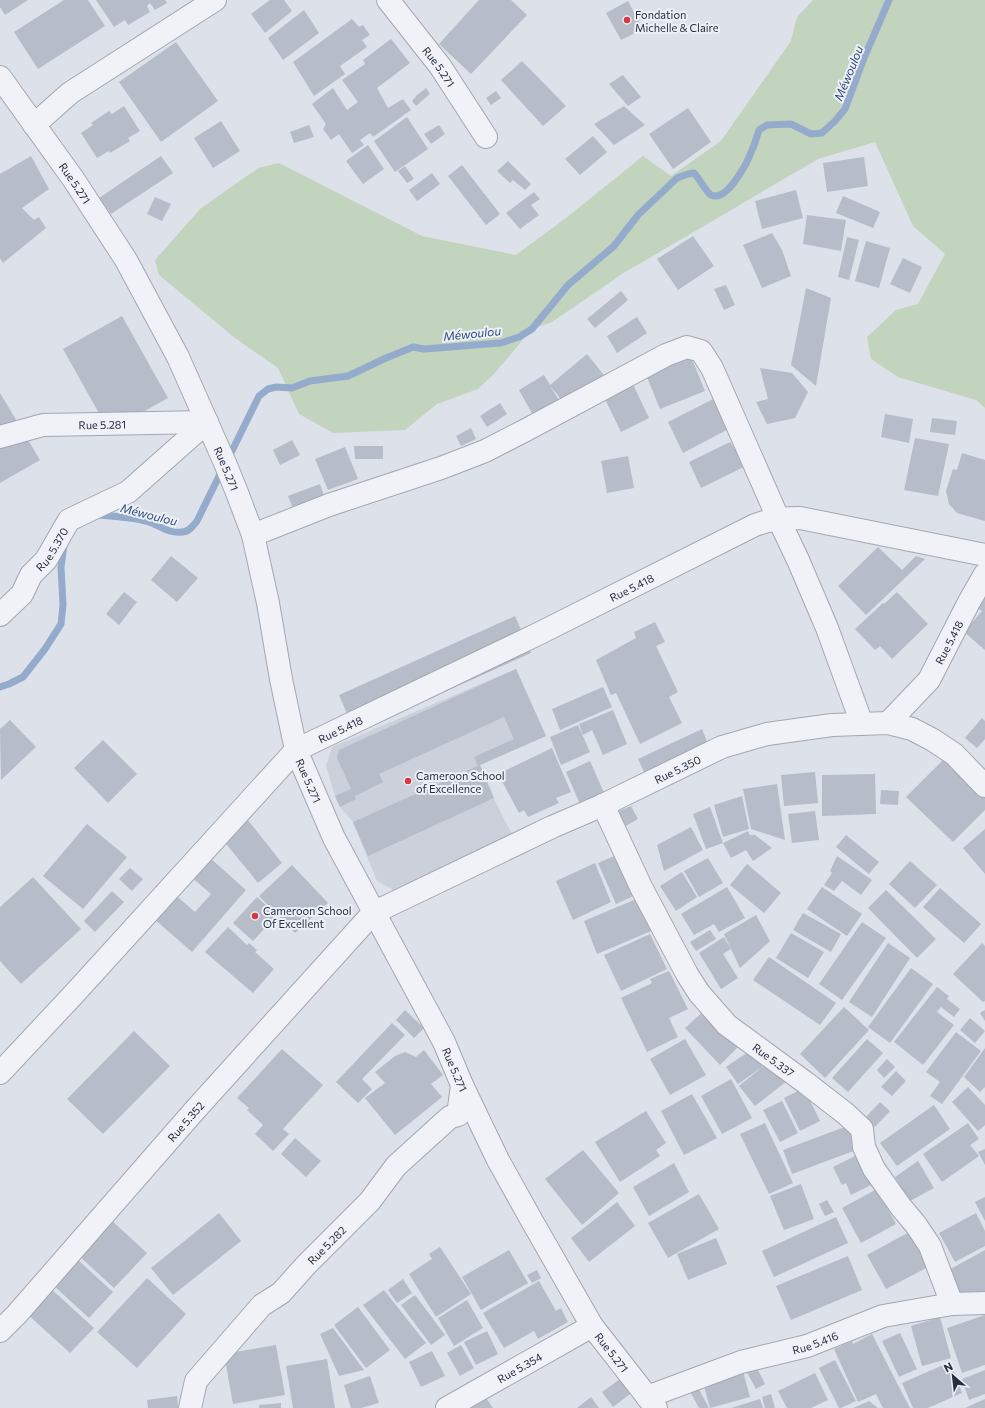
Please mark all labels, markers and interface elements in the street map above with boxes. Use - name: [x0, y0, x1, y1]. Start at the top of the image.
- place label: Fondation Michelle & Claire: [635, 8, 719, 34]
- marker: Fondation Michelle & Claire: [622, 15, 632, 25]
- water label: Méwoulou: [831, 43, 865, 102]
- street label: Rue 5.271: [420, 44, 458, 89]
- street label: Rue 5.271: [57, 160, 94, 206]
- water label: Méwoulou: [442, 323, 502, 343]
- street label: Rue 5.281: [78, 417, 126, 431]
- street label: Rue 5.271: [212, 444, 242, 492]
- water label: Méwoulou: [119, 500, 179, 528]
- street label: Rue 5.370: [33, 525, 70, 573]
- street label: Rue 5.418: [607, 570, 656, 604]
- street label: Rue 5.418: [932, 618, 965, 666]
- street label: Rue 5.418: [316, 713, 365, 745]
- street label: Rue 5.350: [652, 752, 703, 786]
- street label: Rue 5.271: [294, 756, 324, 804]
- place label: Cameroon School of Excellence: [416, 769, 505, 795]
- marker: Cameroon School of Excellence: [403, 776, 413, 786]
- place label: Cameroon School Of Excellent: [263, 904, 352, 930]
- marker: Cameroon School Of Excellent: [250, 911, 260, 921]
- street label: Rue 5.337: [751, 1040, 797, 1079]
- street label: Rue 5.271: [440, 1045, 471, 1094]
- street label: Rue 5.352: [164, 1098, 206, 1144]
- street label: Rue 5.282: [304, 1223, 348, 1267]
- street label: Rue 5.416: [791, 1328, 840, 1356]
- street label: Rue 5.271: [593, 1330, 632, 1374]
- street label: Rue 5.354: [495, 1349, 544, 1385]
- north arrow: [933, 1356, 973, 1396]
- text: N: [941, 1359, 955, 1374]

